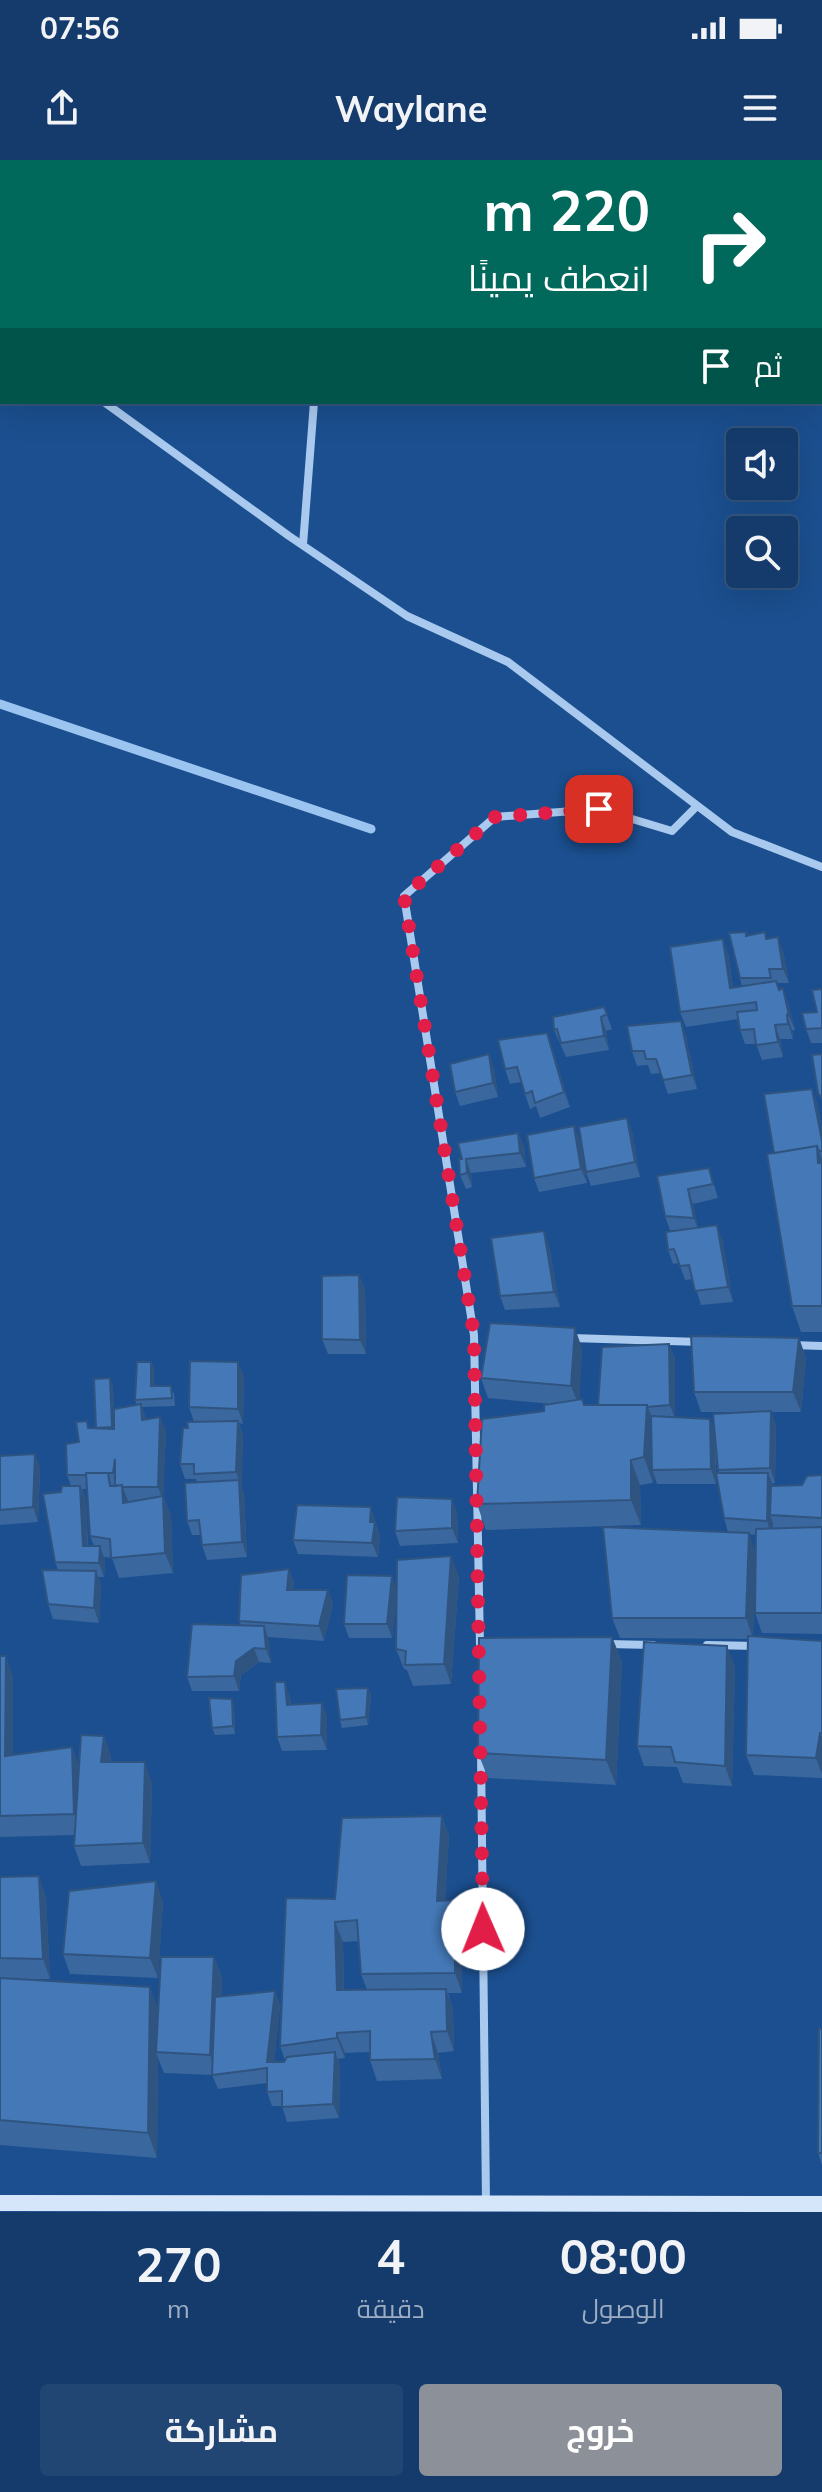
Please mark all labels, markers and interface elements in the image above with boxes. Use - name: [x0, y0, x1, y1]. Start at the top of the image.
- text: 07:56: [40, 9, 119, 47]
- icon: share: [40, 86, 84, 130]
- text: Waylane: [334, 86, 488, 131]
- icon: menu: [738, 86, 782, 130]
- text: 220 m: [483, 175, 650, 245]
- icon: right: [678, 192, 782, 296]
- text: انعطف يمينًا: [468, 255, 650, 300]
- icon: arrive: [694, 344, 738, 388]
- text: ثم: [754, 347, 782, 385]
- map controls: [726, 428, 798, 588]
- button: sound: [726, 428, 798, 500]
- button: search: [726, 516, 798, 588]
- pin: [565, 775, 633, 843]
- icon: arrive: [577, 787, 621, 831]
- position arrow: [441, 1887, 525, 1971]
- text: 4: [376, 2226, 405, 2286]
- text: 08:00: [560, 2226, 687, 2286]
- text: 270: [135, 2234, 222, 2294]
- text: m: [167, 2292, 190, 2325]
- text: دقيقة: [357, 2292, 424, 2325]
- text: الوصول: [582, 2292, 665, 2325]
- button: مشاركة: [40, 2384, 403, 2476]
- button: خروج: [419, 2384, 782, 2476]

